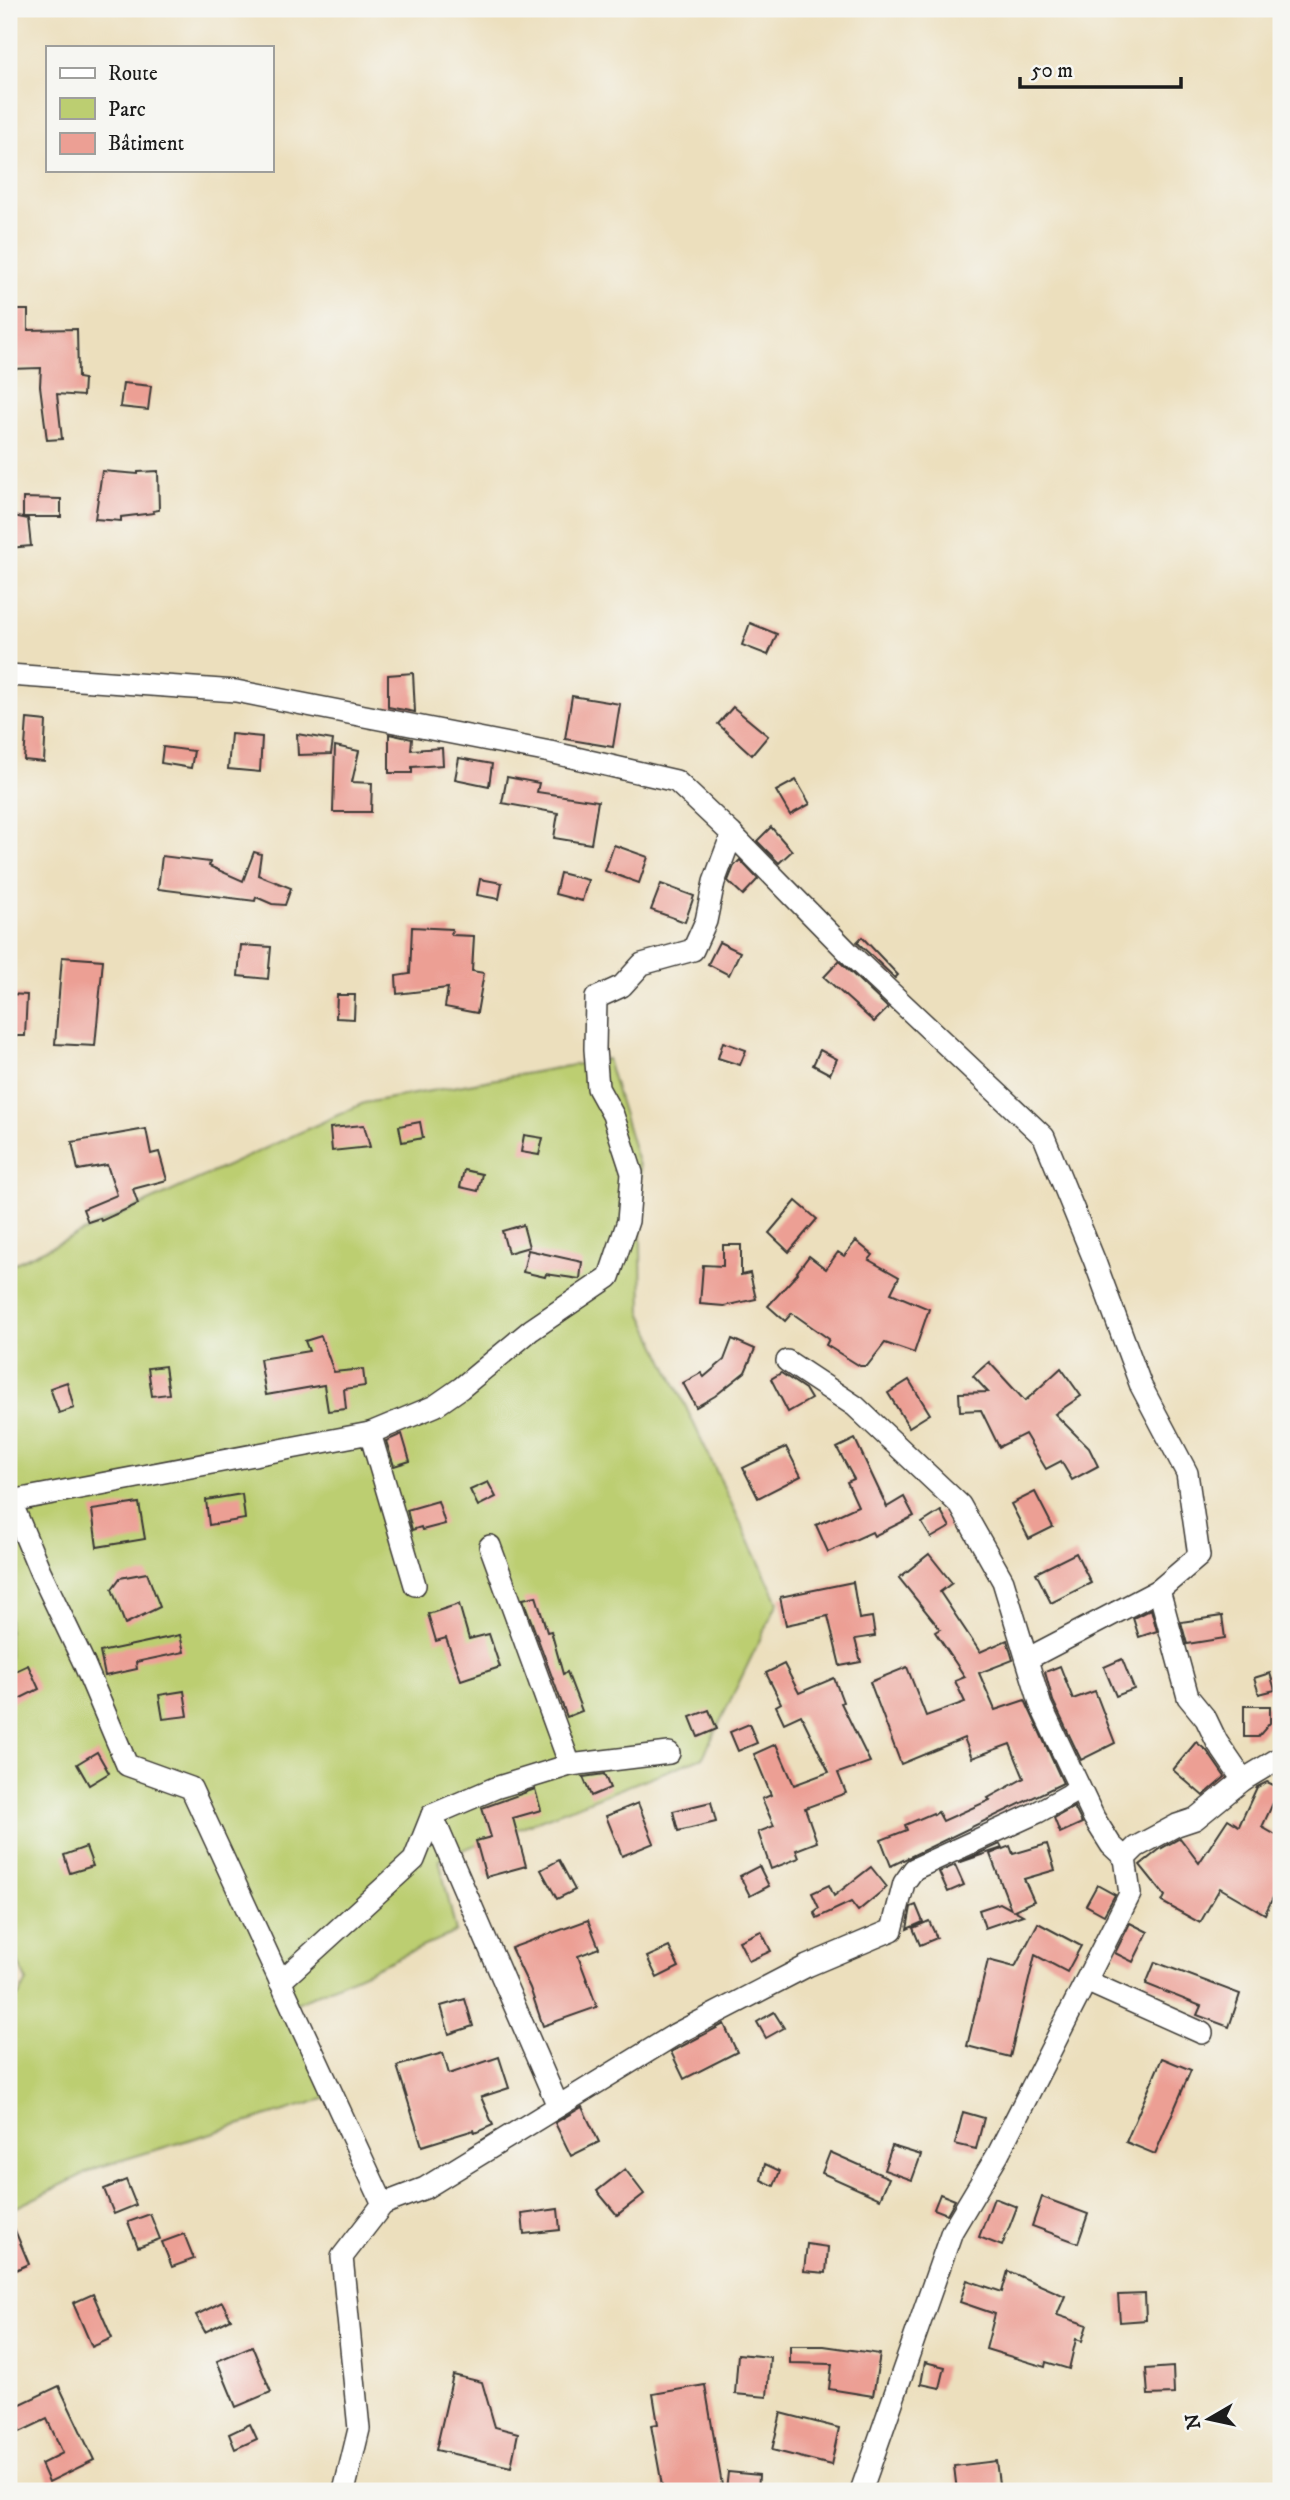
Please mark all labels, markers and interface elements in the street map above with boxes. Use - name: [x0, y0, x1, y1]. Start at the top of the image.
- legend: [46, 46, 273, 172]
- scale bar: [1020, 46, 1182, 90]
- text: 50 m: [1031, 58, 1073, 84]
- text: Route: [108, 61, 158, 87]
- text: Parc: [108, 97, 146, 123]
- text: Bâtiment: [108, 131, 185, 157]
- north arrow: [1174, 2384, 1244, 2454]
- text: N: [1181, 2412, 1206, 2431]

